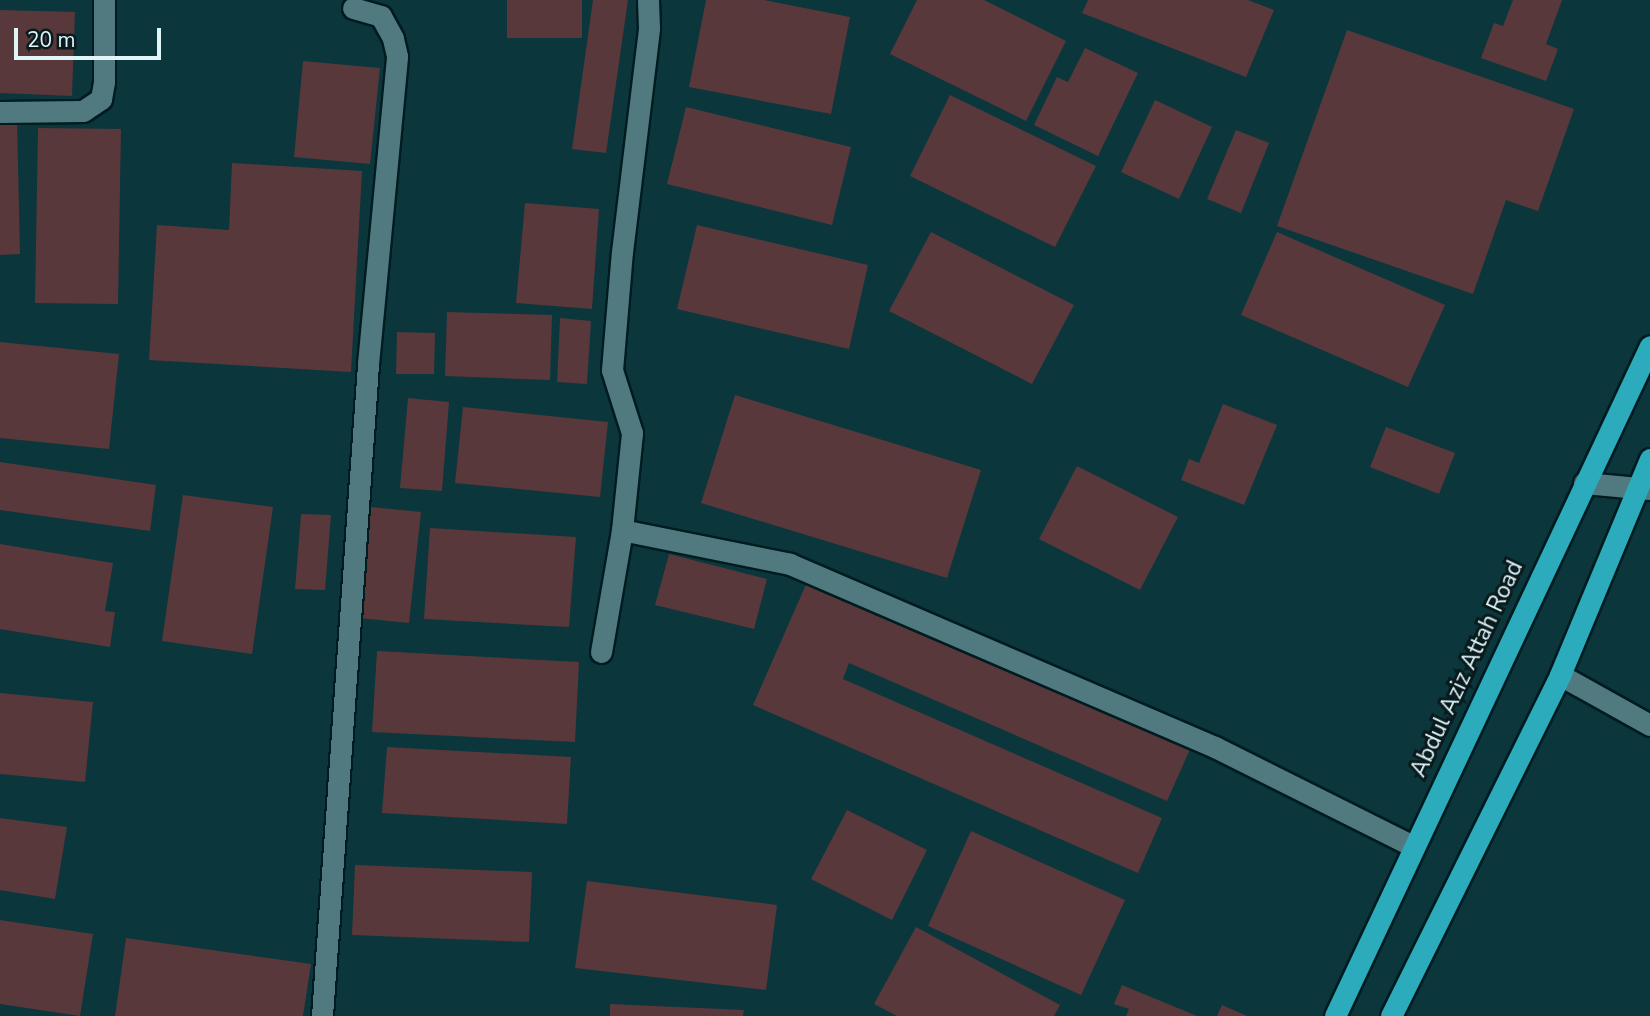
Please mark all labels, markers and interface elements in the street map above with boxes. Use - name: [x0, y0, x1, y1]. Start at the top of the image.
- scale bar: [18, 14, 164, 58]
- text: 20 m: [27, 26, 76, 54]
- street label: Abdul Aziz Attah Road: [1405, 556, 1529, 782]

